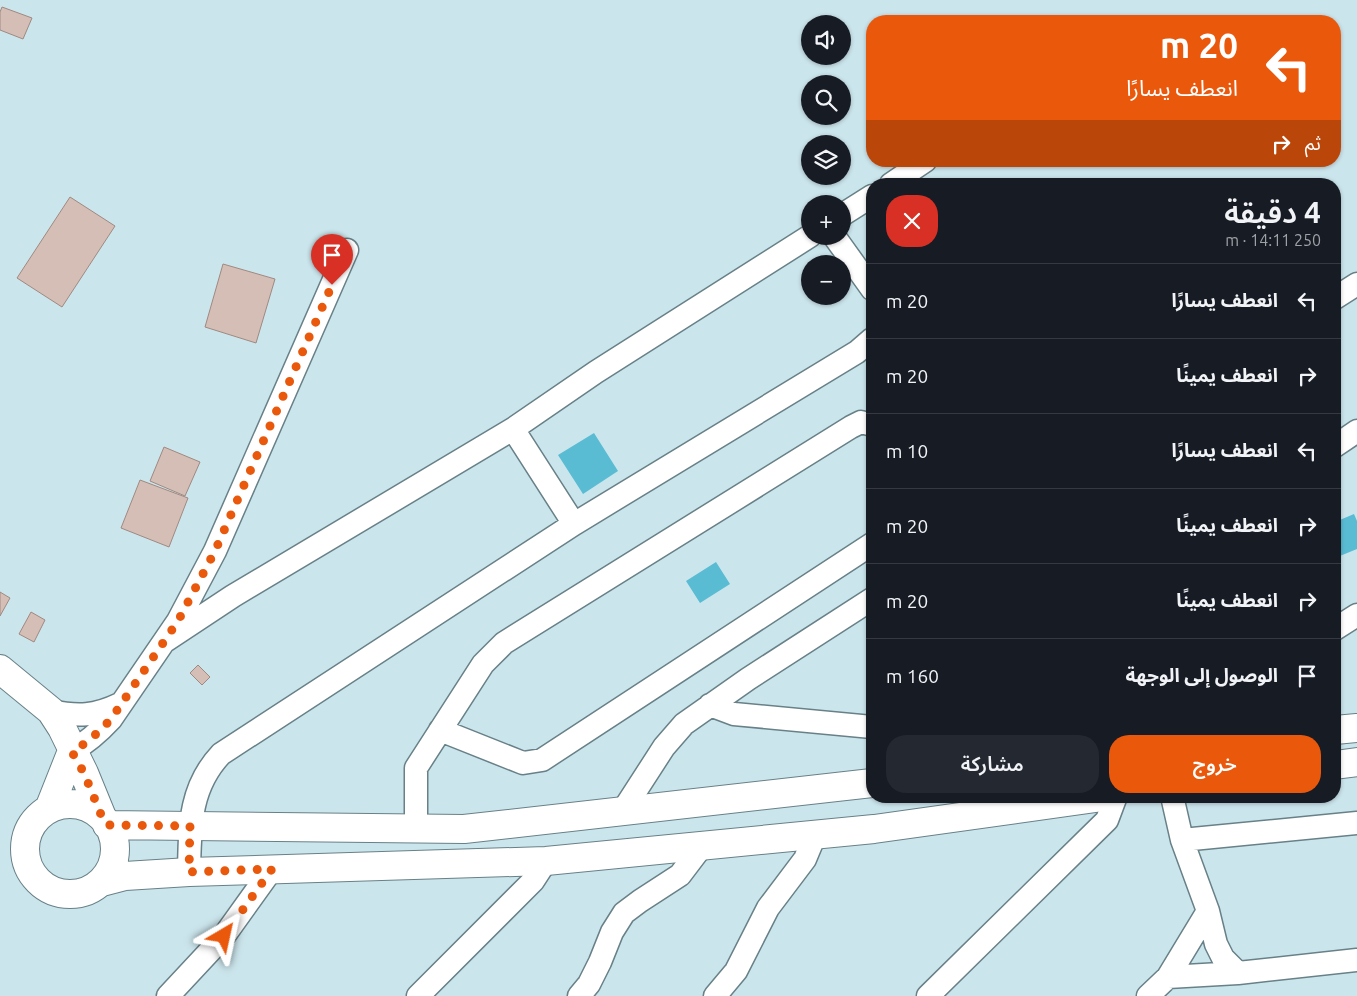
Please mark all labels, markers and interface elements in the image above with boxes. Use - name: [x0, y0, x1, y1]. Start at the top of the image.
- map controls: [801, 15, 851, 305]
- button: sound: [801, 15, 851, 65]
- text: 20 m: [1160, 25, 1238, 65]
- icon: left: [1256, 35, 1321, 100]
- button: search: [801, 75, 851, 125]
- text: انعطف يسارًا: [1126, 75, 1238, 100]
- icon: right: [1267, 130, 1295, 158]
- text: ثم: [1305, 132, 1321, 154]
- button: layers: [801, 135, 851, 185]
- button: +: [801, 195, 851, 245]
- button: close: [886, 195, 938, 247]
- text: 4 دقيقة: [1224, 195, 1321, 229]
- text: 250 m · 14:11: [1225, 231, 1321, 249]
- pin: [311, 234, 353, 285]
- icon: arrive: [318, 241, 346, 269]
- button: −: [801, 255, 851, 305]
- icon: left: [1293, 287, 1321, 315]
- text: انعطف يسارًا: [1171, 289, 1278, 311]
- text: 20 m: [886, 290, 928, 312]
- icon: right: [1293, 362, 1321, 390]
- text: انعطف يمينًا: [1176, 364, 1278, 386]
- text: 20 m: [886, 365, 928, 387]
- icon: left: [1293, 437, 1321, 465]
- text: انعطف يسارًا: [1171, 439, 1278, 461]
- text: 10 m: [886, 440, 928, 462]
- icon: right: [1293, 512, 1321, 540]
- text: انعطف يمينًا: [1176, 514, 1278, 536]
- text: 20 m: [886, 515, 928, 537]
- icon: right: [1293, 587, 1321, 615]
- text: انعطف يمينًا: [1176, 589, 1278, 611]
- text: 20 m: [886, 590, 928, 612]
- icon: arrive: [1293, 662, 1321, 690]
- text: الوصول إلى الوجهة: [1126, 664, 1278, 686]
- text: 160 m: [886, 665, 939, 687]
- button: مشاركة: [886, 735, 1099, 793]
- button: خروج: [1109, 735, 1321, 793]
- position arrow: [197, 909, 249, 961]

